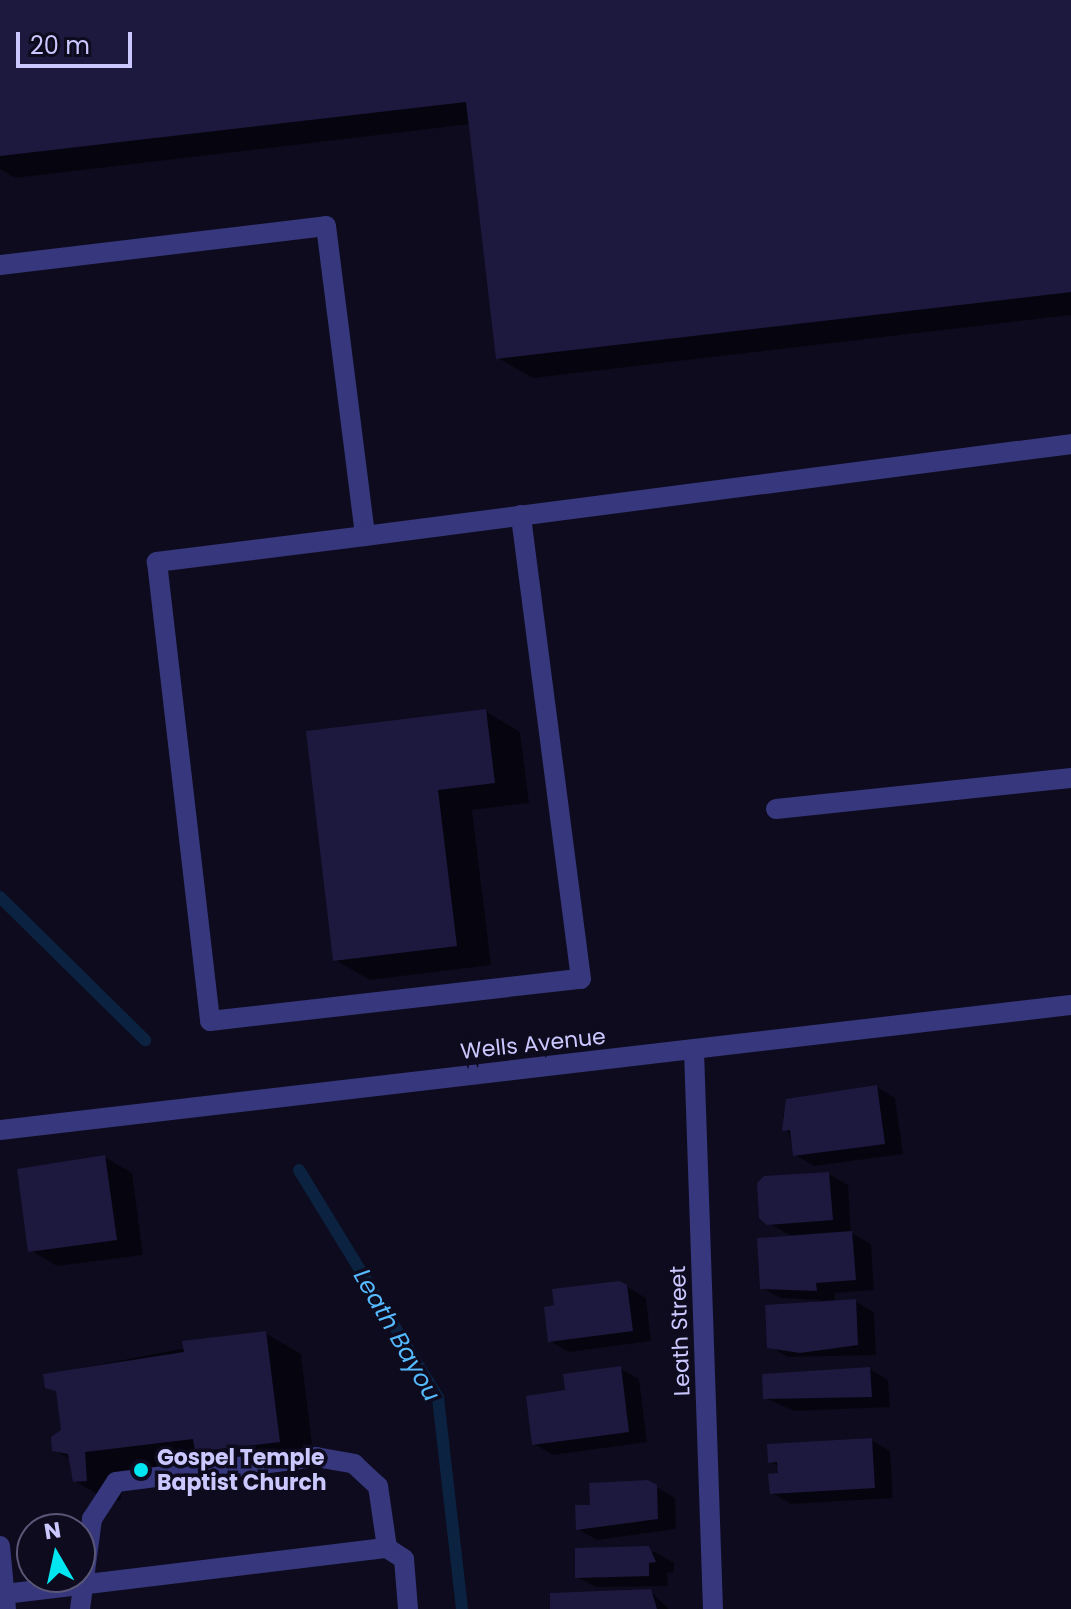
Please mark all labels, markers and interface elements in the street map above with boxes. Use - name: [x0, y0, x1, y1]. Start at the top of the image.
- scale bar: [20, 16, 136, 66]
- text: 20 m: [30, 29, 90, 62]
- street label: Wells Avenue: [459, 1023, 607, 1065]
- water label: Leath Bayou: [348, 1264, 446, 1406]
- street label: Leath Street: [665, 1265, 695, 1397]
- place label: Gospel Temple Baptist Church: [157, 1444, 327, 1496]
- marker: Gospel Temple Baptist Church: [132, 1461, 150, 1479]
- north arrow: [16, 1513, 96, 1593]
- text: N: [42, 1514, 63, 1547]

